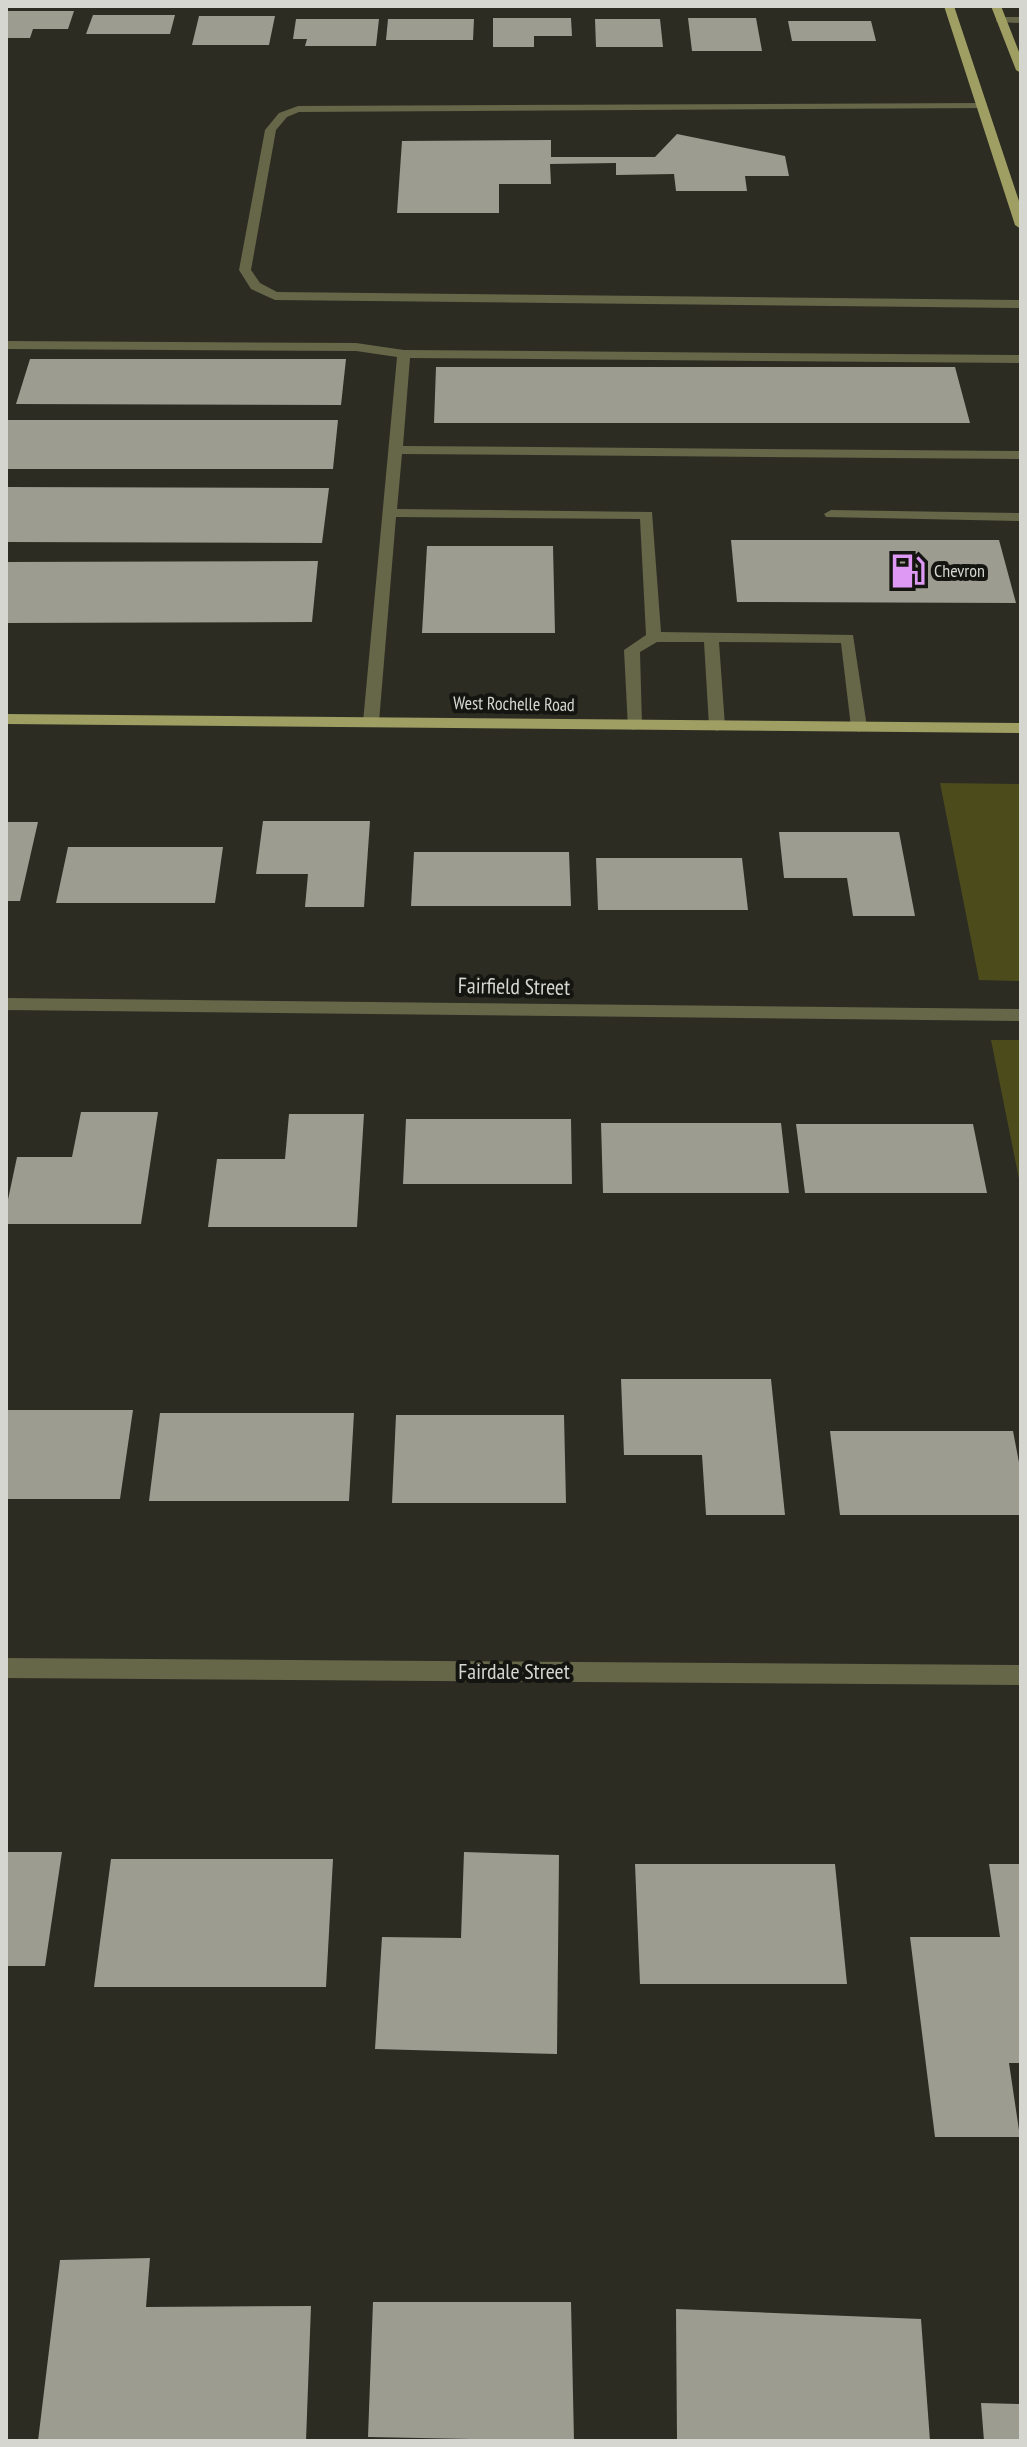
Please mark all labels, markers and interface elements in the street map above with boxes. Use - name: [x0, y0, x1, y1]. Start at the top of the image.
- fuel station icon: Chevron: [889, 552, 927, 590]
- place label: Chevron: [934, 559, 985, 582]
- street label: West Rochelle Road: [453, 691, 575, 716]
- street label: Fairfield Street: [458, 971, 570, 1001]
- street label: Fairdale Street: [458, 1657, 570, 1685]

